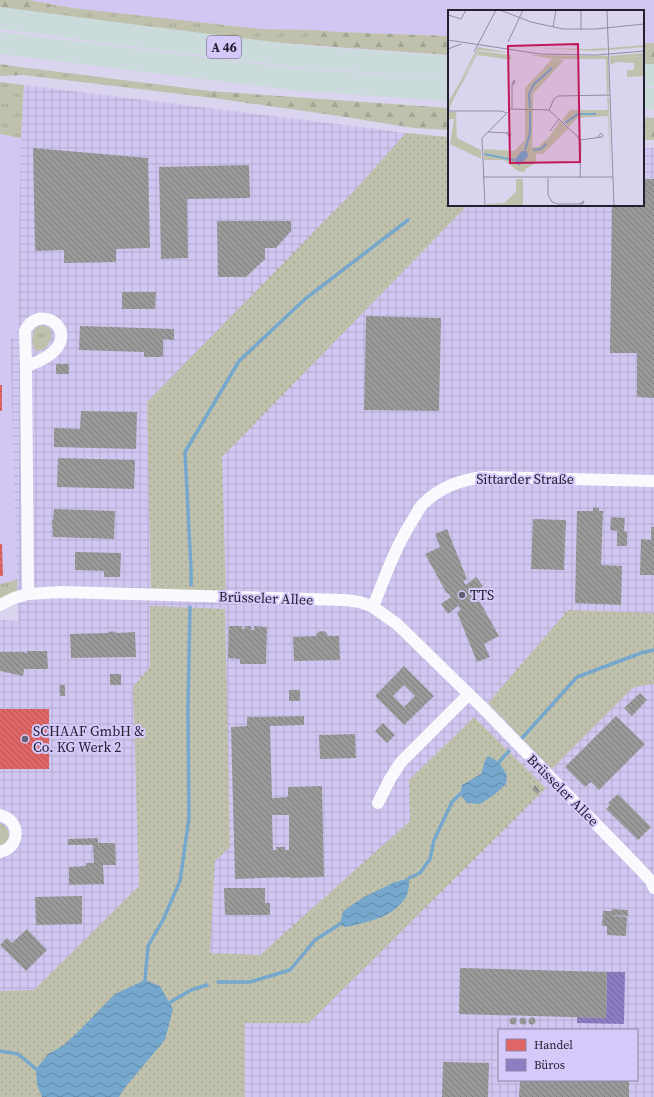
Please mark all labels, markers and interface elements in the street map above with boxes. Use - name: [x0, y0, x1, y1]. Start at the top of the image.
- inset map: [448, 10, 644, 206]
- road number: A 46: [207, 36, 241, 58]
- street label: Sittarder Straße: [476, 469, 574, 489]
- place label: TTS: [470, 585, 494, 605]
- street label: Brüsseler Allee: [218, 586, 314, 610]
- marker: TTS: [457, 590, 467, 600]
- place label: SCHAAF GmbH & Co. KG Werk 2: [33, 721, 144, 757]
- marker: SCHAAF GmbH & Co. KG Werk 2: [20, 734, 30, 744]
- street label: Brüsseler Allee: [523, 750, 603, 830]
- legend: [498, 1029, 638, 1081]
- text: Handel: [534, 1037, 573, 1053]
- text: Büros: [534, 1057, 565, 1073]

